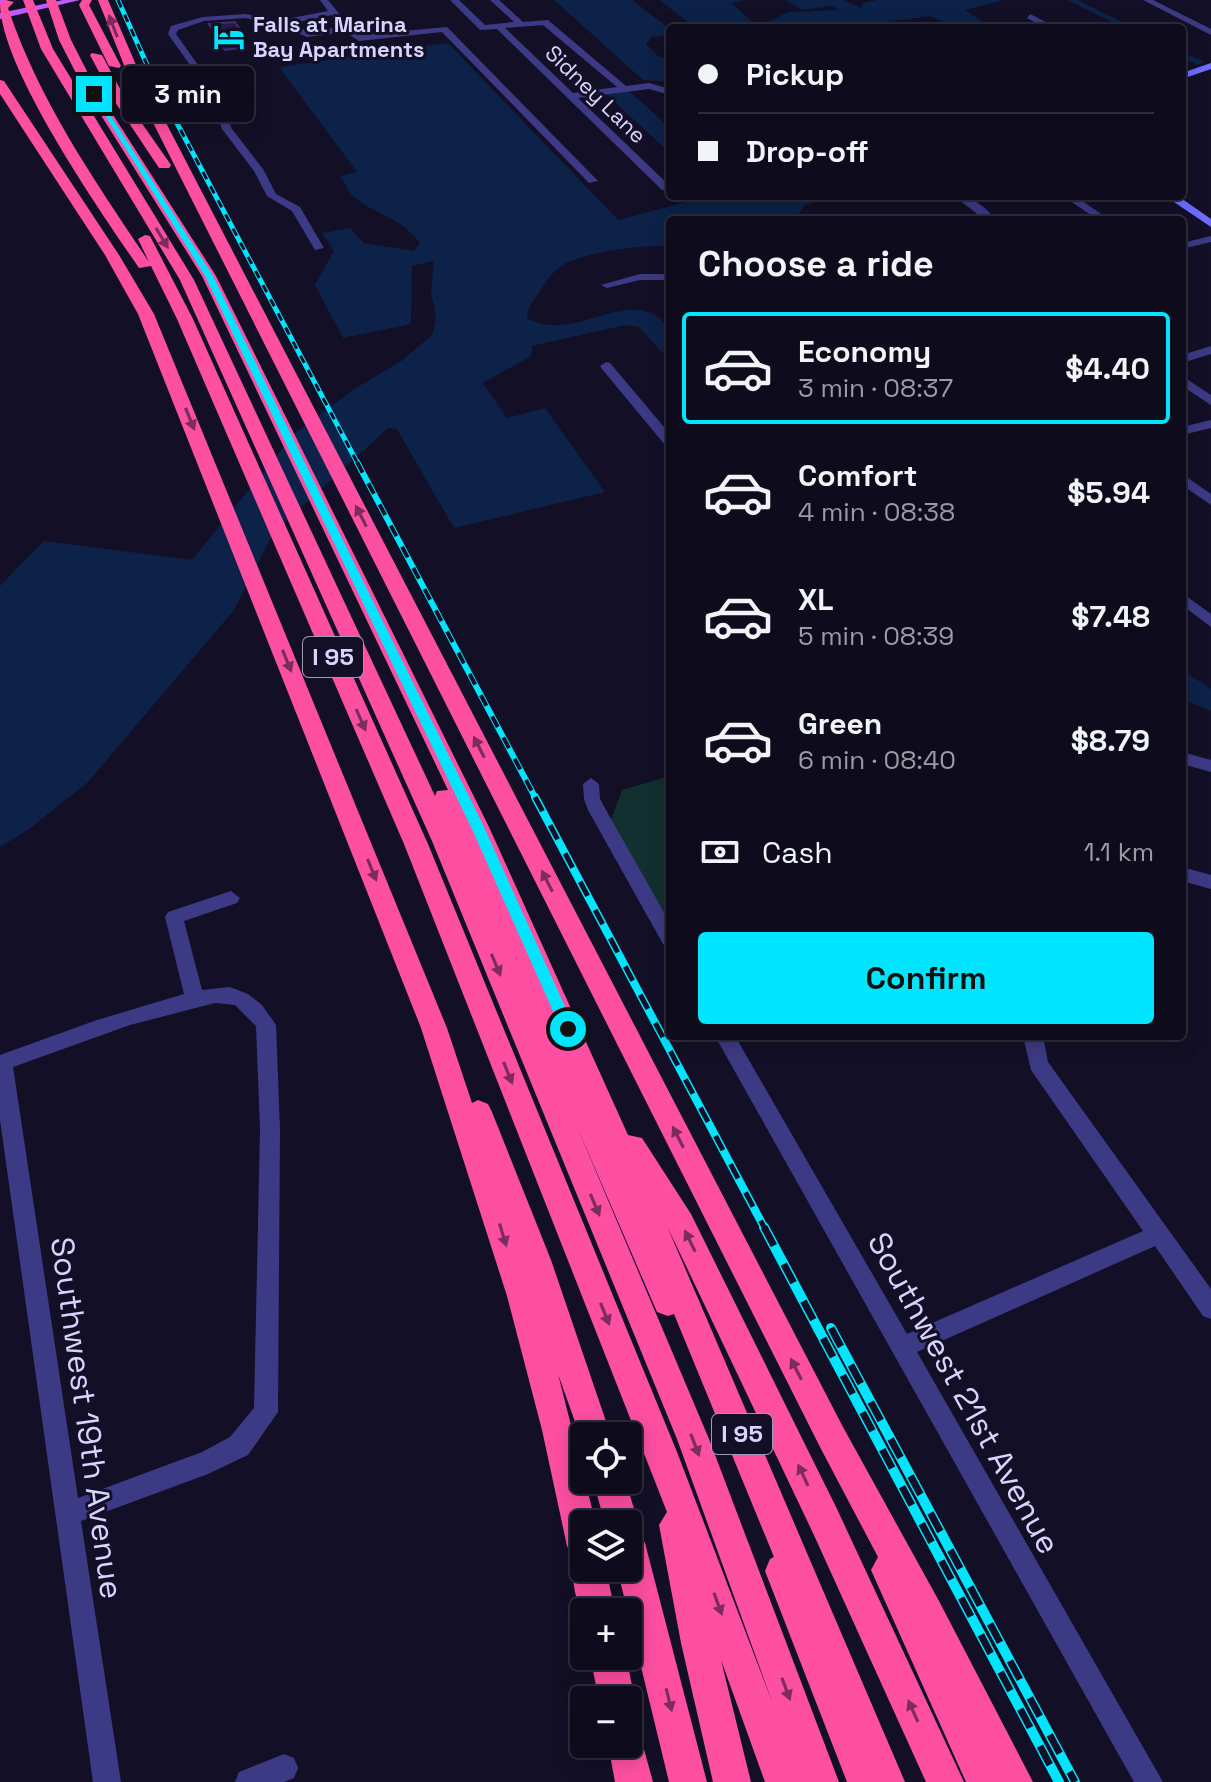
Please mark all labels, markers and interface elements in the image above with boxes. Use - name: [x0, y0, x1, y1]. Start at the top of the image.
- place label: Falls at Marina Bay Apartments: [253, 10, 425, 63]
- one-way arrow: [106, 14, 119, 38]
- hotel icon: Falls at Marina Bay Apartments: [212, 20, 246, 54]
- street label: Sidney Lane: [540, 39, 652, 149]
- text: Pickup: [746, 55, 844, 94]
- callout: 3 min: [122, 66, 254, 122]
- route end: [76, 76, 112, 112]
- text: 3 min: [154, 77, 222, 111]
- text: Drop-off: [746, 132, 869, 171]
- one-way arrow: [155, 227, 169, 249]
- text: Choose a ride: [698, 241, 934, 287]
- icon: car: [702, 332, 774, 404]
- text: Economy: [798, 332, 931, 371]
- text: $4.40: [1065, 349, 1150, 388]
- text: 3 min · 08:37: [798, 371, 953, 405]
- one-way arrow: [184, 407, 197, 431]
- icon: car: [702, 456, 774, 528]
- text: Comfort: [798, 456, 917, 495]
- text: $5.94: [1067, 473, 1150, 512]
- text: 4 min · 08:38: [798, 495, 955, 529]
- one-way arrow: [354, 504, 367, 527]
- icon: car: [702, 580, 774, 652]
- text: XL: [798, 580, 834, 619]
- text: $7.48: [1071, 597, 1150, 636]
- text: 5 min · 08:39: [798, 619, 954, 653]
- road number: I 95: [303, 637, 363, 677]
- one-way arrow: [281, 649, 294, 673]
- icon: car: [702, 704, 774, 776]
- text: Green: [798, 704, 882, 743]
- one-way arrow: [354, 708, 368, 731]
- text: $8.79: [1071, 721, 1150, 760]
- one-way arrow: [472, 736, 485, 759]
- text: 6 min · 08:40: [798, 743, 956, 777]
- icon: cash: [698, 830, 742, 874]
- text: Cash: [762, 833, 833, 872]
- text: 1.1 km: [1084, 835, 1154, 869]
- one-way arrow: [365, 858, 378, 882]
- one-way arrow: [540, 869, 554, 892]
- button: Confirm: [698, 932, 1154, 1024]
- one-way arrow: [489, 953, 502, 977]
- route start: [550, 1011, 586, 1047]
- one-way arrow: [502, 1061, 515, 1085]
- one-way arrow: [671, 1126, 685, 1149]
- one-way arrow: [589, 1193, 602, 1217]
- one-way arrow: [497, 1223, 510, 1247]
- street label: Southwest 21st Avenue: [859, 1225, 1069, 1561]
- one-way arrow: [683, 1229, 697, 1253]
- street label: Southwest 19th Avenue: [42, 1235, 132, 1601]
- one-way arrow: [599, 1302, 612, 1326]
- one-way arrow: [790, 1358, 804, 1380]
- road number: I 95: [712, 1414, 772, 1454]
- map controls: [570, 1422, 642, 1758]
- button: locate: [570, 1422, 642, 1494]
- one-way arrow: [689, 1433, 702, 1457]
- one-way arrow: [796, 1463, 810, 1487]
- button: layers: [570, 1510, 642, 1582]
- one-way arrow: [712, 1592, 725, 1616]
- button: +: [570, 1598, 642, 1670]
- one-way arrow: [780, 1677, 792, 1701]
- button: −: [570, 1686, 642, 1758]
- one-way arrow: [663, 1688, 675, 1713]
- one-way arrow: [906, 1699, 920, 1723]

